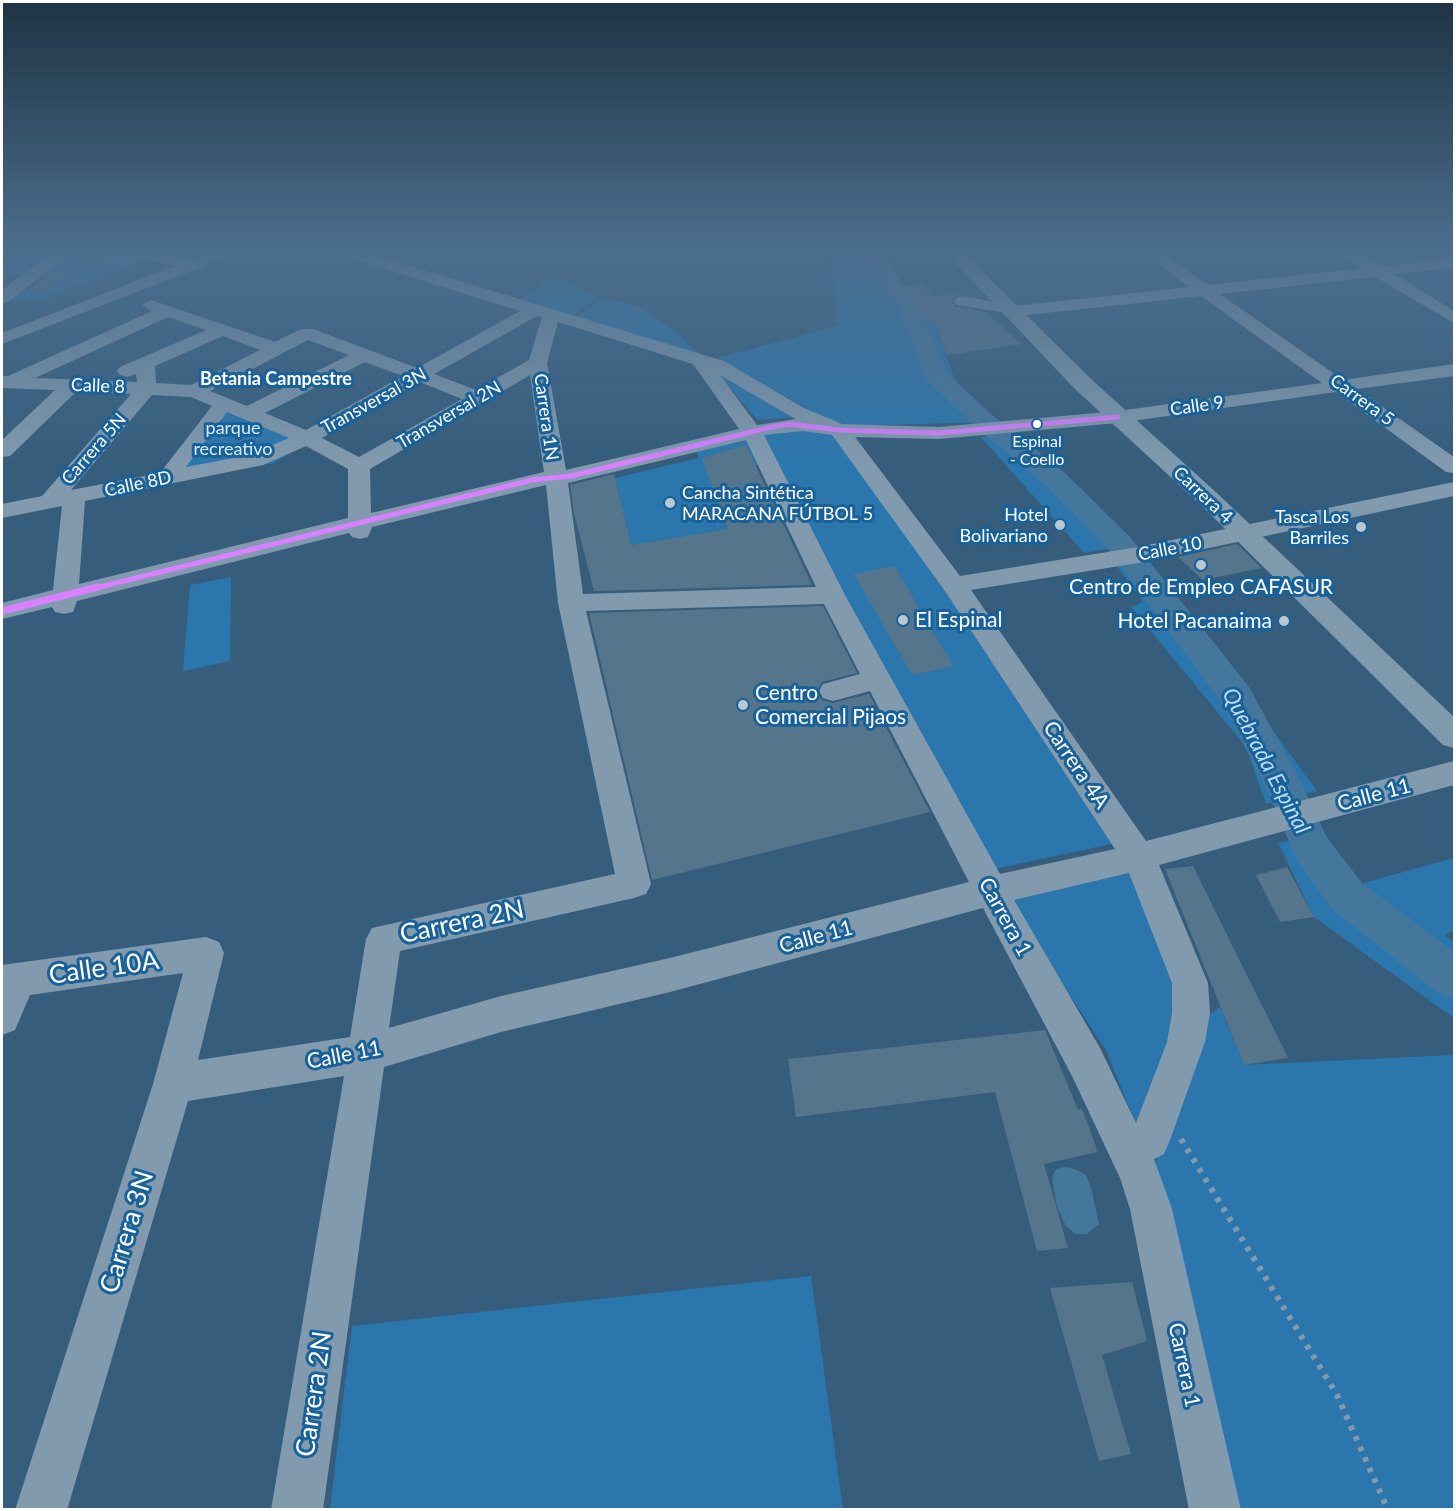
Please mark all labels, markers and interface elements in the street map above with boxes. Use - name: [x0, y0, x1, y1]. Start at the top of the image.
- street label: Transversal 3N: [318, 363, 430, 439]
- district label: Betania Campestre: [200, 368, 352, 390]
- street label: Carrera 5: [1326, 370, 1398, 430]
- street label: Carrera 1N: [529, 372, 563, 462]
- street label: Calle 8: [71, 374, 125, 398]
- street label: Transversal 2N: [393, 377, 505, 453]
- street label: Calle 9: [1169, 392, 1225, 420]
- street label: Carrera 5N: [57, 409, 131, 489]
- park label: parque recreativo: [193, 417, 273, 460]
- marker: Espinal - Coello: [1031, 418, 1043, 430]
- place label: Espinal - Coello: [1010, 432, 1064, 470]
- street label: Carrera 4: [1169, 462, 1237, 528]
- street label: Calle 8D: [103, 466, 173, 502]
- place label: Cancha Sintética MARACANA FÚTBOL 5: [682, 482, 873, 524]
- marker: Cancha Sintética MARACANA FÚTBOL 5: [663, 496, 677, 510]
- place label: Hotel Bolivariano: [960, 504, 1048, 546]
- place label: Tasca Los Barriles: [1275, 506, 1349, 548]
- marker: Hotel Bolivariano: [1053, 518, 1067, 532]
- marker: Tasca Los Barriles: [1354, 520, 1368, 534]
- street label: Calle 10: [1136, 532, 1204, 566]
- marker: Centro de Empleo CAFASUR: [1194, 558, 1208, 572]
- place label: Centro de Empleo CAFASUR: [1069, 574, 1333, 600]
- place label: El Espinal: [915, 607, 1002, 633]
- place label: Hotel Pacanaima: [1118, 608, 1272, 634]
- marker: El Espinal: [896, 613, 910, 627]
- marker: Hotel Pacanaima: [1277, 614, 1291, 628]
- place label: Centro Comercial Pijaos: [755, 680, 906, 730]
- water label: Quebrada Espinal: [1216, 684, 1316, 838]
- marker: Centro Comercial Pijaos: [736, 698, 750, 712]
- street label: Carrera 4A: [1038, 716, 1114, 814]
- street label: Calle 11: [1334, 773, 1414, 817]
- street label: Carrera 1: [973, 873, 1037, 961]
- street label: Carrera 2N: [397, 894, 527, 950]
- street label: Calle 11: [776, 915, 856, 959]
- street label: Calle 10A: [47, 945, 161, 991]
- street label: Calle 11: [305, 1035, 383, 1075]
- street label: Carrera 3N: [94, 1167, 160, 1297]
- street label: Carrera 1: [1163, 1320, 1205, 1410]
- street label: Carrera 2N: [290, 1329, 338, 1459]

